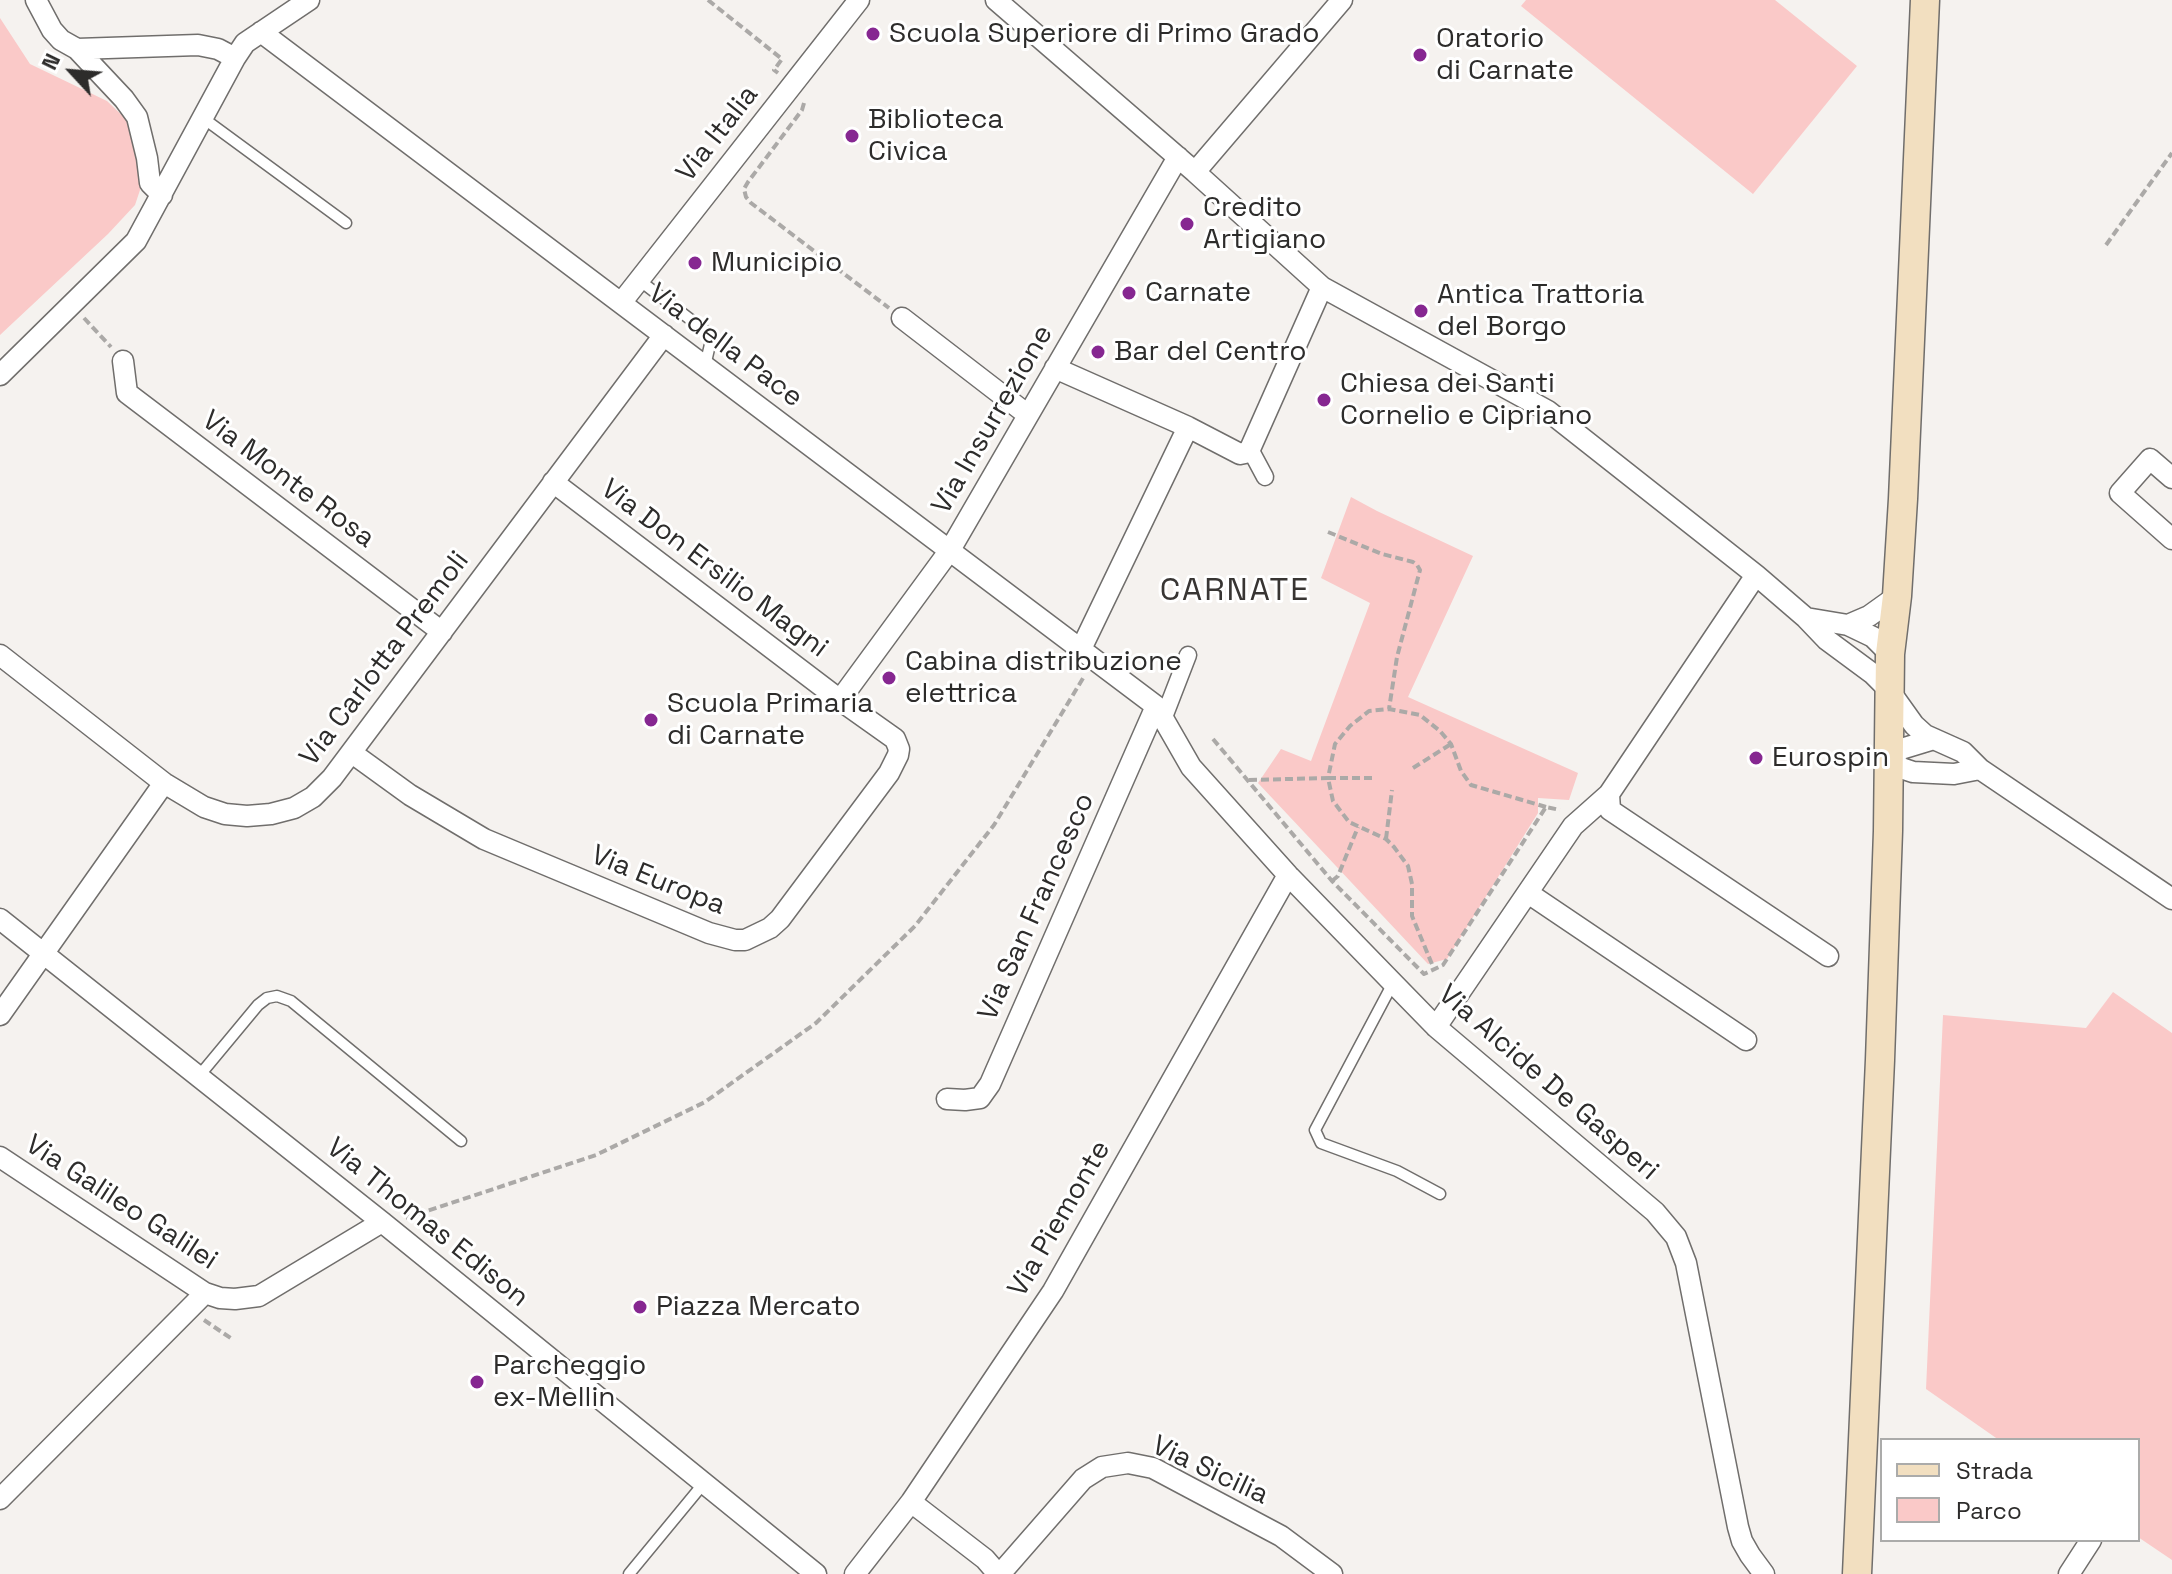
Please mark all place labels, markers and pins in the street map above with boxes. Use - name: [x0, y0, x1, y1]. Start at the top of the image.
- place label: Scuola Superiore di Primo Grado: [889, 17, 1319, 51]
- place label: Oratorio di Carnate: [1436, 22, 1574, 88]
- marker: Scuola Superiore di Primo Grado: [864, 25, 882, 43]
- marker: Oratorio di Carnate: [1411, 46, 1429, 64]
- place label: Biblioteca Civica: [868, 103, 1004, 169]
- marker: Biblioteca Civica: [843, 127, 861, 145]
- place label: Credito Artigiano: [1203, 191, 1326, 257]
- marker: Credito Artigiano: [1178, 215, 1196, 233]
- place label: Municipio: [711, 246, 842, 280]
- marker: Municipio: [686, 254, 704, 272]
- place label: Carnate: [1145, 276, 1251, 310]
- place label: Antica Trattoria del Borgo: [1437, 278, 1644, 344]
- marker: Carnate: [1120, 284, 1138, 302]
- marker: Antica Trattoria del Borgo: [1412, 302, 1430, 320]
- place label: Bar del Centro: [1114, 335, 1307, 369]
- marker: Bar del Centro: [1089, 343, 1107, 361]
- place label: Chiesa dei Santi Cornelio e Cipriano: [1340, 367, 1592, 433]
- marker: Chiesa dei Santi Cornelio e Cipriano: [1315, 391, 1333, 409]
- place label: Cabina distribuzione elettrica: [905, 645, 1182, 711]
- marker: Cabina distribuzione elettrica: [880, 669, 898, 687]
- place label: Scuola Primaria di Carnate: [667, 687, 873, 753]
- marker: Scuola Primaria di Carnate: [642, 711, 660, 729]
- place label: Eurospin: [1772, 741, 1889, 775]
- marker: Eurospin: [1747, 749, 1765, 767]
- place label: Piazza Mercato: [656, 1290, 861, 1324]
- marker: Piazza Mercato: [631, 1298, 649, 1316]
- place label: Parcheggio ex-Mellin: [493, 1349, 646, 1415]
- marker: Parcheggio ex-Mellin: [468, 1373, 486, 1391]

